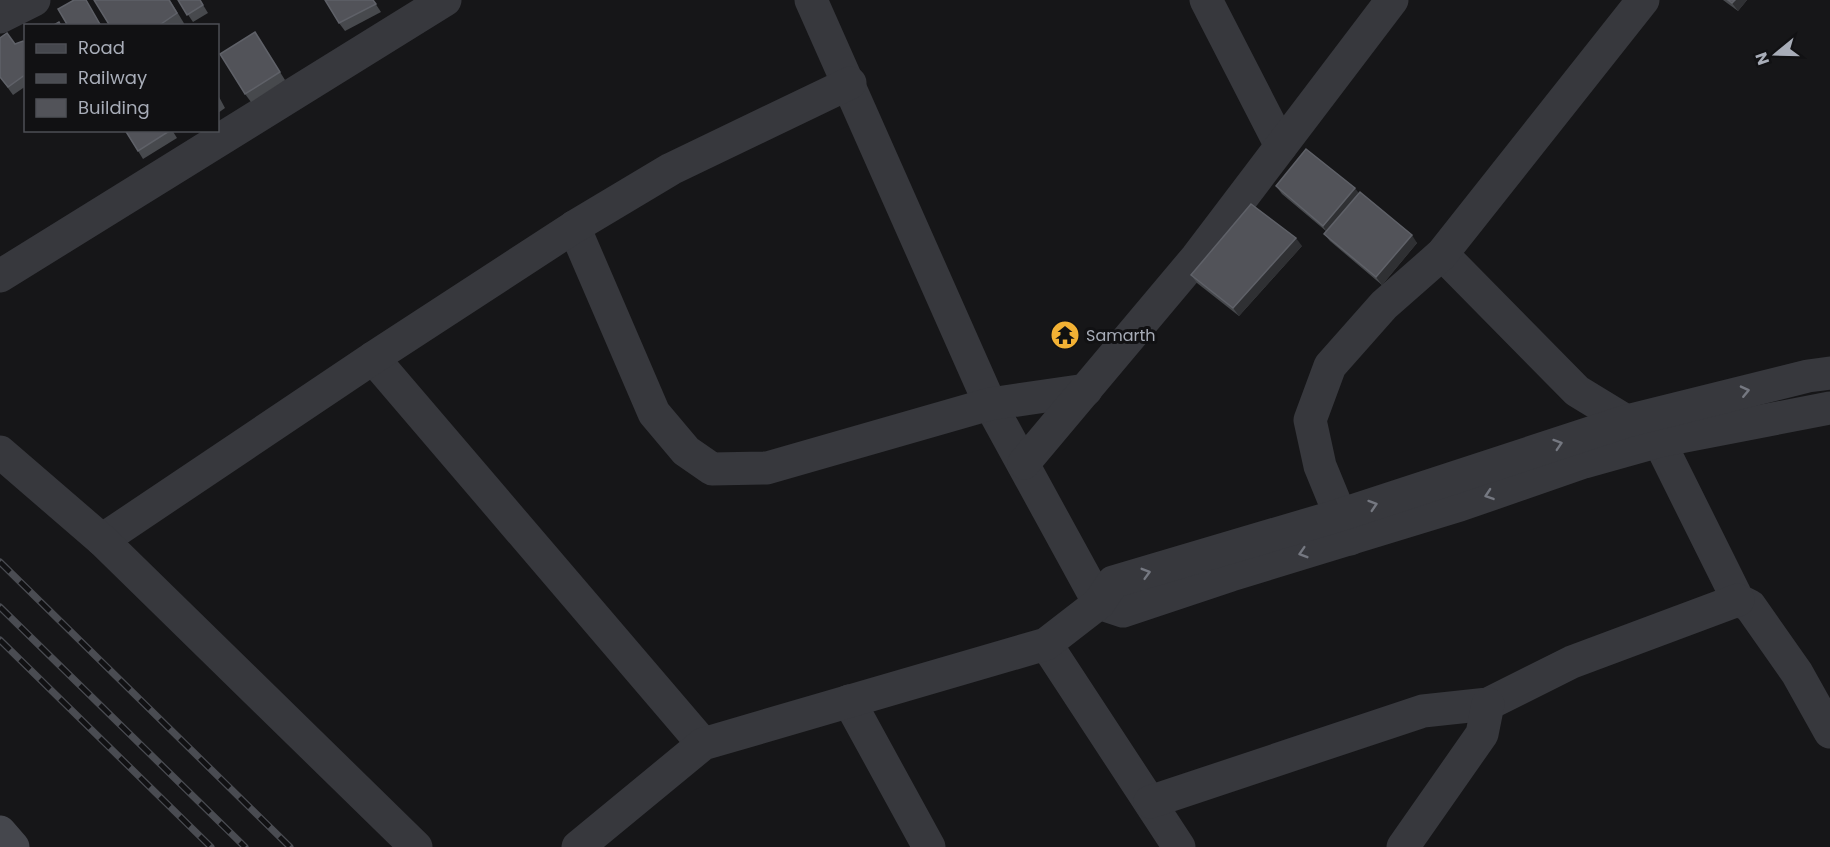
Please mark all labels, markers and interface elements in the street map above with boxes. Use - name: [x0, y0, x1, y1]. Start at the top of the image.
- legend: [24, 24, 219, 132]
- north arrow: [1746, 24, 1806, 84]
- text: Road: [78, 35, 125, 60]
- text: N: [1749, 49, 1775, 68]
- text: Railway: [78, 65, 147, 90]
- text: Building: [78, 95, 150, 120]
- temple icon: Samarth: [1049, 319, 1081, 351]
- place label: Samarth: [1086, 324, 1156, 347]
- one-way arrow: [1740, 386, 1750, 399]
- one-way arrow: [1552, 439, 1563, 451]
- one-way arrow: [1484, 487, 1495, 500]
- one-way arrow: [1367, 500, 1378, 512]
- one-way arrow: [1298, 546, 1309, 558]
- one-way arrow: [1140, 568, 1151, 580]

